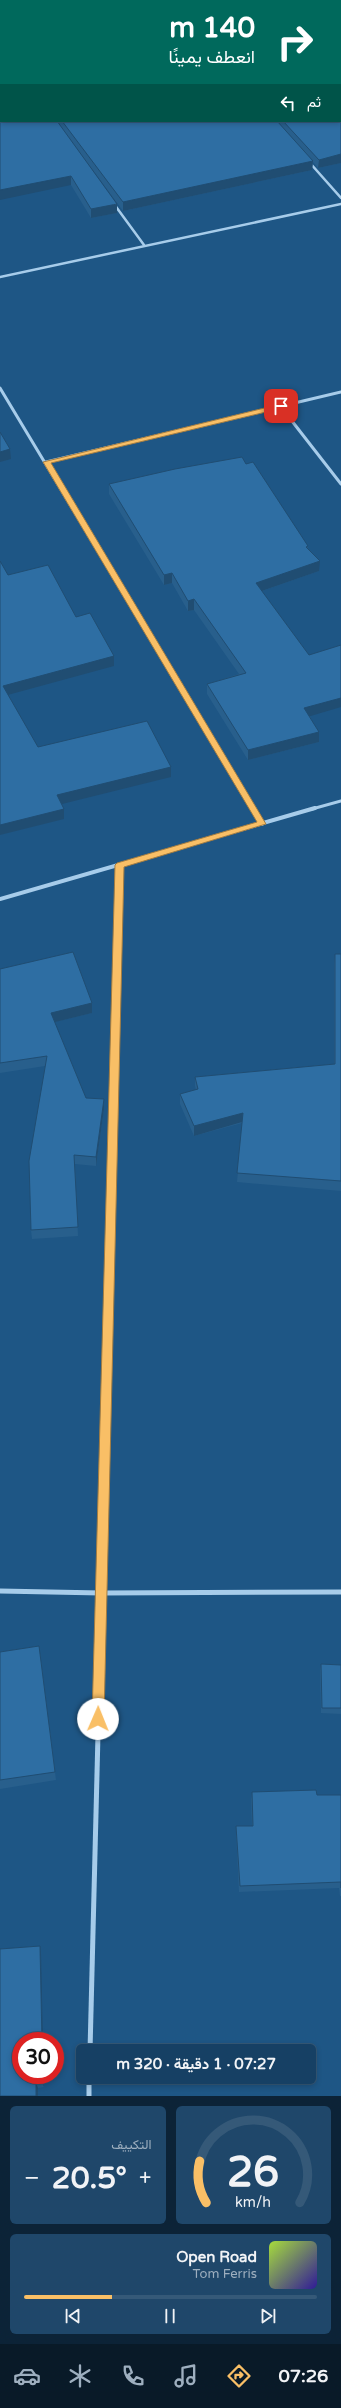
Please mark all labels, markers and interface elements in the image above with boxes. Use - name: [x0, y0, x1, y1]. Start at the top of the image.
- text: 140 m: [169, 11, 255, 45]
- icon: right: [269, 16, 321, 68]
- text: انعطف يمينًا: [169, 46, 255, 68]
- icon: left: [277, 92, 299, 114]
- text: ثم: [307, 93, 321, 111]
- pin: [264, 389, 298, 423]
- icon: arrive: [270, 395, 292, 417]
- position arrow: [77, 1698, 119, 1740]
- speed limit sign: 30: [12, 2032, 64, 2084]
- text: 07:27 · 1 دقيقة · 320 m: [116, 2055, 276, 2073]
- text: التكييف: [111, 2137, 152, 2153]
- text: 26: [227, 2148, 279, 2198]
- text: 20.5°: [52, 2160, 127, 2197]
- text: −: [24, 2165, 40, 2191]
- text: +: [139, 2165, 151, 2191]
- text: km/h: [235, 2194, 271, 2211]
- text: Open Road: [176, 2248, 257, 2266]
- text: Tom Ferris: [193, 2266, 257, 2282]
- icon: previous: [62, 2305, 84, 2327]
- icon: pause: [159, 2305, 181, 2327]
- icon: next: [257, 2305, 279, 2327]
- icon: car: [13, 2362, 41, 2390]
- icon: climate: [66, 2362, 94, 2390]
- icon: phone: [119, 2362, 147, 2390]
- icon: music: [172, 2362, 200, 2390]
- icon: directions: [225, 2362, 253, 2390]
- text: 07:26: [279, 2365, 328, 2387]

